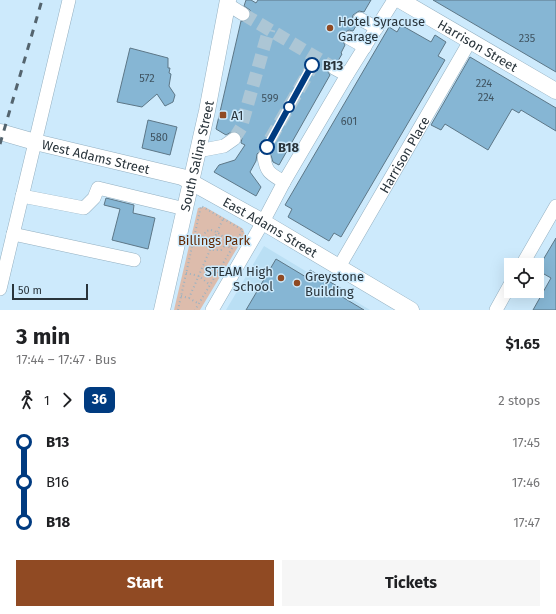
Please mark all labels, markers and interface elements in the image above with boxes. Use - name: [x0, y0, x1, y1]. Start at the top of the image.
- place label: Hotel Syracuse Garage: [338, 14, 425, 44]
- street label: Harrison Street: [435, 16, 521, 75]
- marker: Hotel Syracuse Garage: [325, 23, 335, 33]
- house number: 235: [519, 32, 536, 45]
- marker: B13: [304, 57, 320, 73]
- place label: B13: [323, 58, 344, 73]
- house number: 572: [139, 72, 155, 85]
- house number: 224: [476, 77, 492, 90]
- house number: 224: [478, 91, 494, 104]
- house number: 599: [262, 92, 279, 105]
- street label: South Salina Street: [177, 99, 216, 213]
- unlabelled marker: [283, 101, 295, 113]
- place label: A1: [231, 108, 243, 123]
- marker: A1: [218, 110, 228, 120]
- street label: Harrison Place: [376, 114, 432, 195]
- house number: 601: [341, 115, 357, 128]
- house number: 580: [150, 131, 168, 144]
- street label: West Adams Street: [41, 136, 152, 177]
- marker: B18: [259, 139, 275, 155]
- place label: B18: [278, 140, 300, 155]
- street label: East Adams Street: [221, 194, 320, 260]
- park label: Billings Park: [178, 233, 250, 248]
- map controls: [504, 258, 544, 298]
- button: locate: [504, 258, 544, 298]
- place label: STEAM High School: [205, 264, 273, 294]
- place label: Greystone Building: [305, 269, 364, 299]
- marker: STEAM High School: [276, 273, 286, 283]
- marker: Greystone Building: [292, 278, 302, 288]
- scale bar: [12, 282, 88, 301]
- text: 50 m: [18, 284, 42, 297]
- text: 3 min: [16, 323, 70, 350]
- text: $1.65: [505, 335, 540, 353]
- text: 17:44 – 17:47 · Bus: [16, 352, 116, 367]
- icon: walk: [16, 389, 38, 411]
- icon: forward: [56, 389, 78, 411]
- text: 36: [92, 391, 107, 408]
- text: 1: [44, 393, 50, 408]
- text: 2 stops: [498, 393, 540, 408]
- text: B13: [46, 433, 69, 451]
- text: 17:45: [512, 435, 540, 450]
- text: B16: [46, 473, 69, 491]
- text: 17:46: [512, 475, 540, 490]
- text: B18: [46, 513, 70, 531]
- text: 17:47: [513, 515, 540, 530]
- button: Start: [16, 560, 274, 606]
- button: Tickets: [282, 560, 540, 606]

